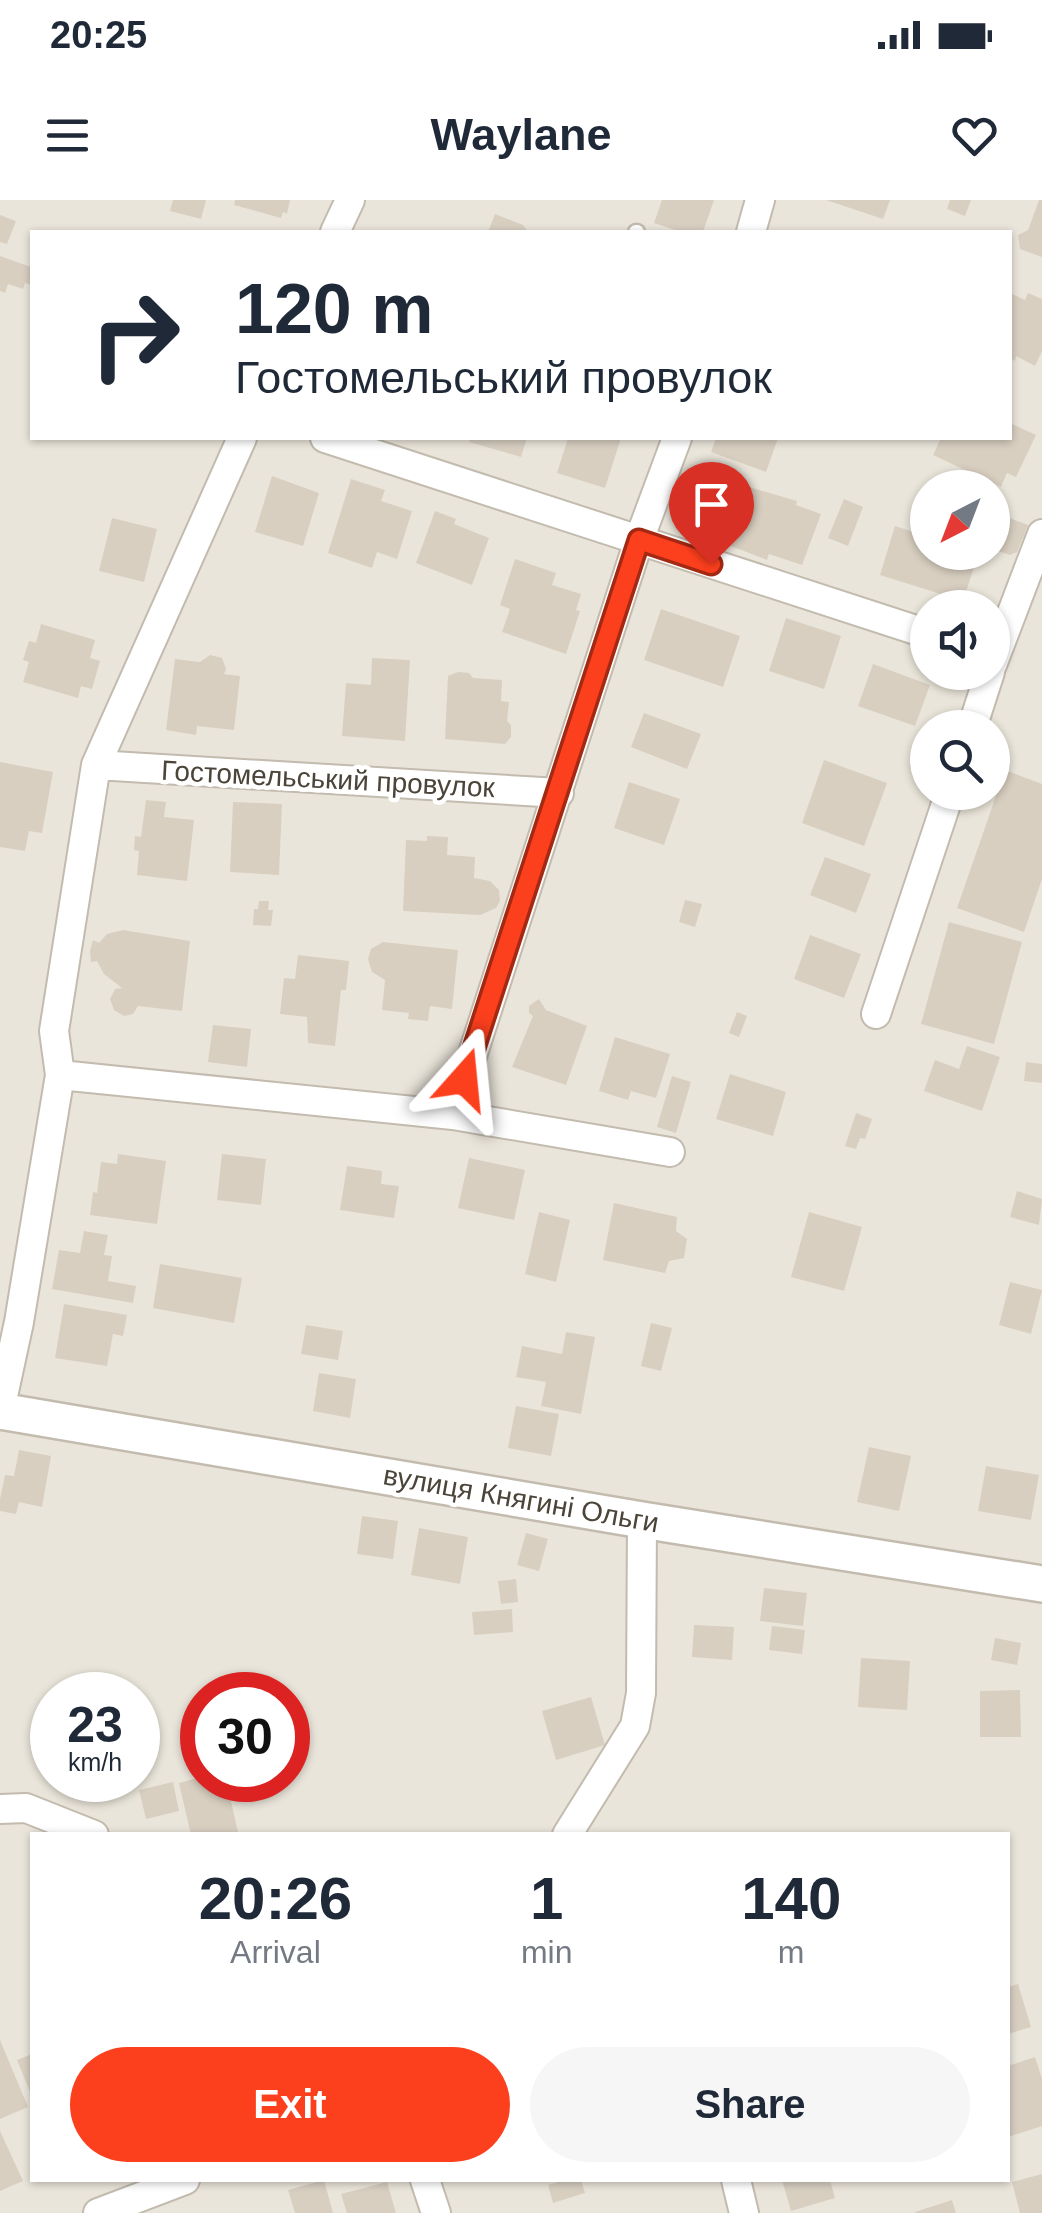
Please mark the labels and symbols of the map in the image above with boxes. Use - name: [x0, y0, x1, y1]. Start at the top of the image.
- pin: [669, 462, 754, 565]
- north arrow: [910, 470, 1010, 570]
- street label: Гостомельський провулок: [160, 755, 496, 803]
- position arrow: [412, 1027, 516, 1131]
- street label: вулиця Княгині Ольги: [381, 1460, 661, 1538]
- speed limit sign: 30: [180, 1672, 310, 1802]

